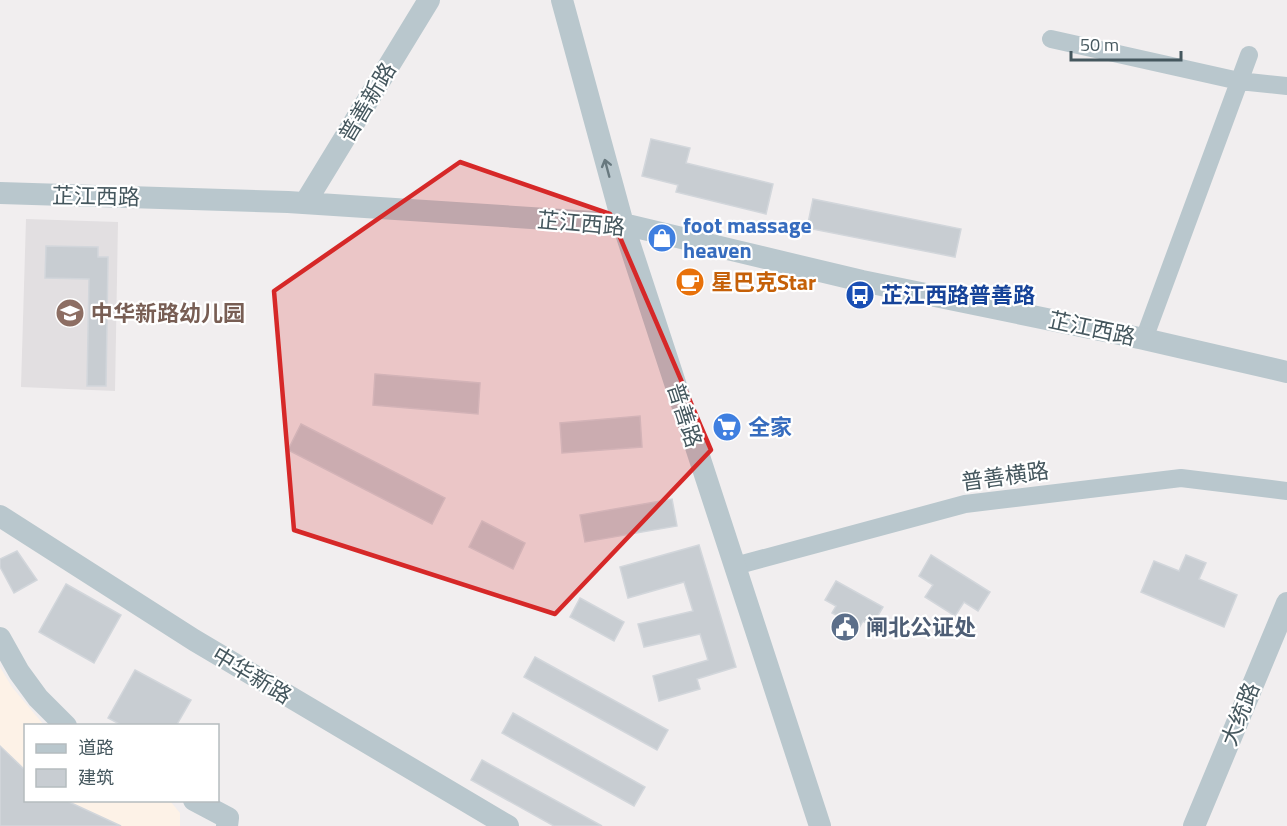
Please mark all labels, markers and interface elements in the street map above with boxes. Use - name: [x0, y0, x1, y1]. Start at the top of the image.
- scale bar: [1071, 24, 1180, 62]
- text: 50 m: [1080, 31, 1119, 58]
- street label: 普善新路: [330, 56, 404, 148]
- one-way arrow: [601, 159, 613, 178]
- street label: 芷江西路: [52, 178, 140, 214]
- street label: 芷江西路: [536, 202, 626, 244]
- place label: foot massage heaven: [683, 208, 812, 267]
- shop icon: foot massage heaven: [646, 222, 678, 254]
- place label: 星巴克Star: [711, 265, 816, 299]
- cafe icon: 星巴克Star: [674, 266, 706, 298]
- place label: 芷江西路普善路: [881, 278, 1035, 312]
- bus stop icon: 芷江西路普善路: [844, 279, 876, 311]
- place label: 中华新路幼儿园: [91, 296, 245, 330]
- school or university icon: 中华新路幼儿园: [54, 297, 86, 329]
- street label: 芷江西路: [1045, 302, 1139, 354]
- street label: 普善路: [659, 378, 711, 452]
- place label: 全家: [748, 410, 792, 444]
- supermarket icon: 全家: [711, 411, 743, 443]
- street label: 普善横路: [959, 453, 1051, 499]
- place label: 闸北公证处: [866, 610, 976, 644]
- public building icon: 闸北公证处: [829, 611, 861, 643]
- street label: 中华新路: [206, 638, 298, 712]
- street label: 大统路: [1212, 677, 1268, 751]
- legend: [24, 724, 219, 802]
- text: 道路: [78, 734, 114, 761]
- text: 建筑: [78, 764, 114, 791]

